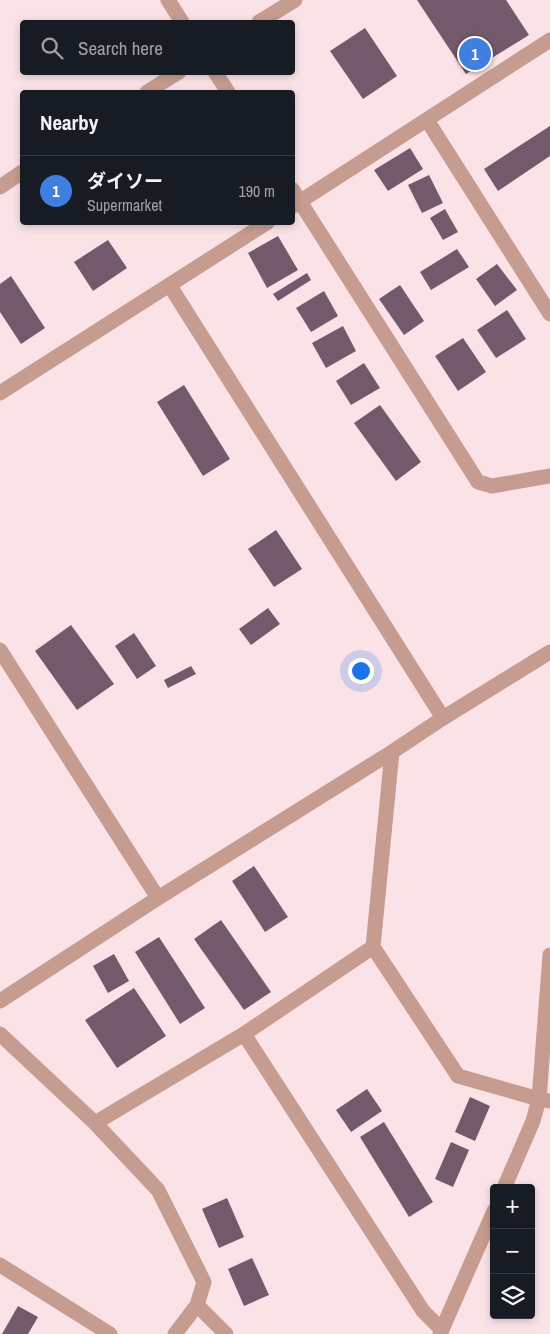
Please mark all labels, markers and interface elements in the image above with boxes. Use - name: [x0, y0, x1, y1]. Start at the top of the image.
- search box: [20, 20, 295, 75]
- icon: search: [38, 34, 66, 62]
- text: Search here: [78, 35, 163, 61]
- pin: 1: [459, 35, 491, 73]
- text: Nearby: [40, 108, 98, 137]
- text: ダイソー: [87, 168, 163, 194]
- text: 1: [52, 180, 60, 202]
- text: 190 m: [239, 180, 275, 202]
- text: Supermarket: [87, 194, 162, 216]
- your location: [348, 658, 374, 684]
- map controls: [490, 1184, 535, 1319]
- button: +: [490, 1184, 535, 1229]
- button: −: [490, 1229, 535, 1274]
- button: layers: [490, 1274, 535, 1319]

